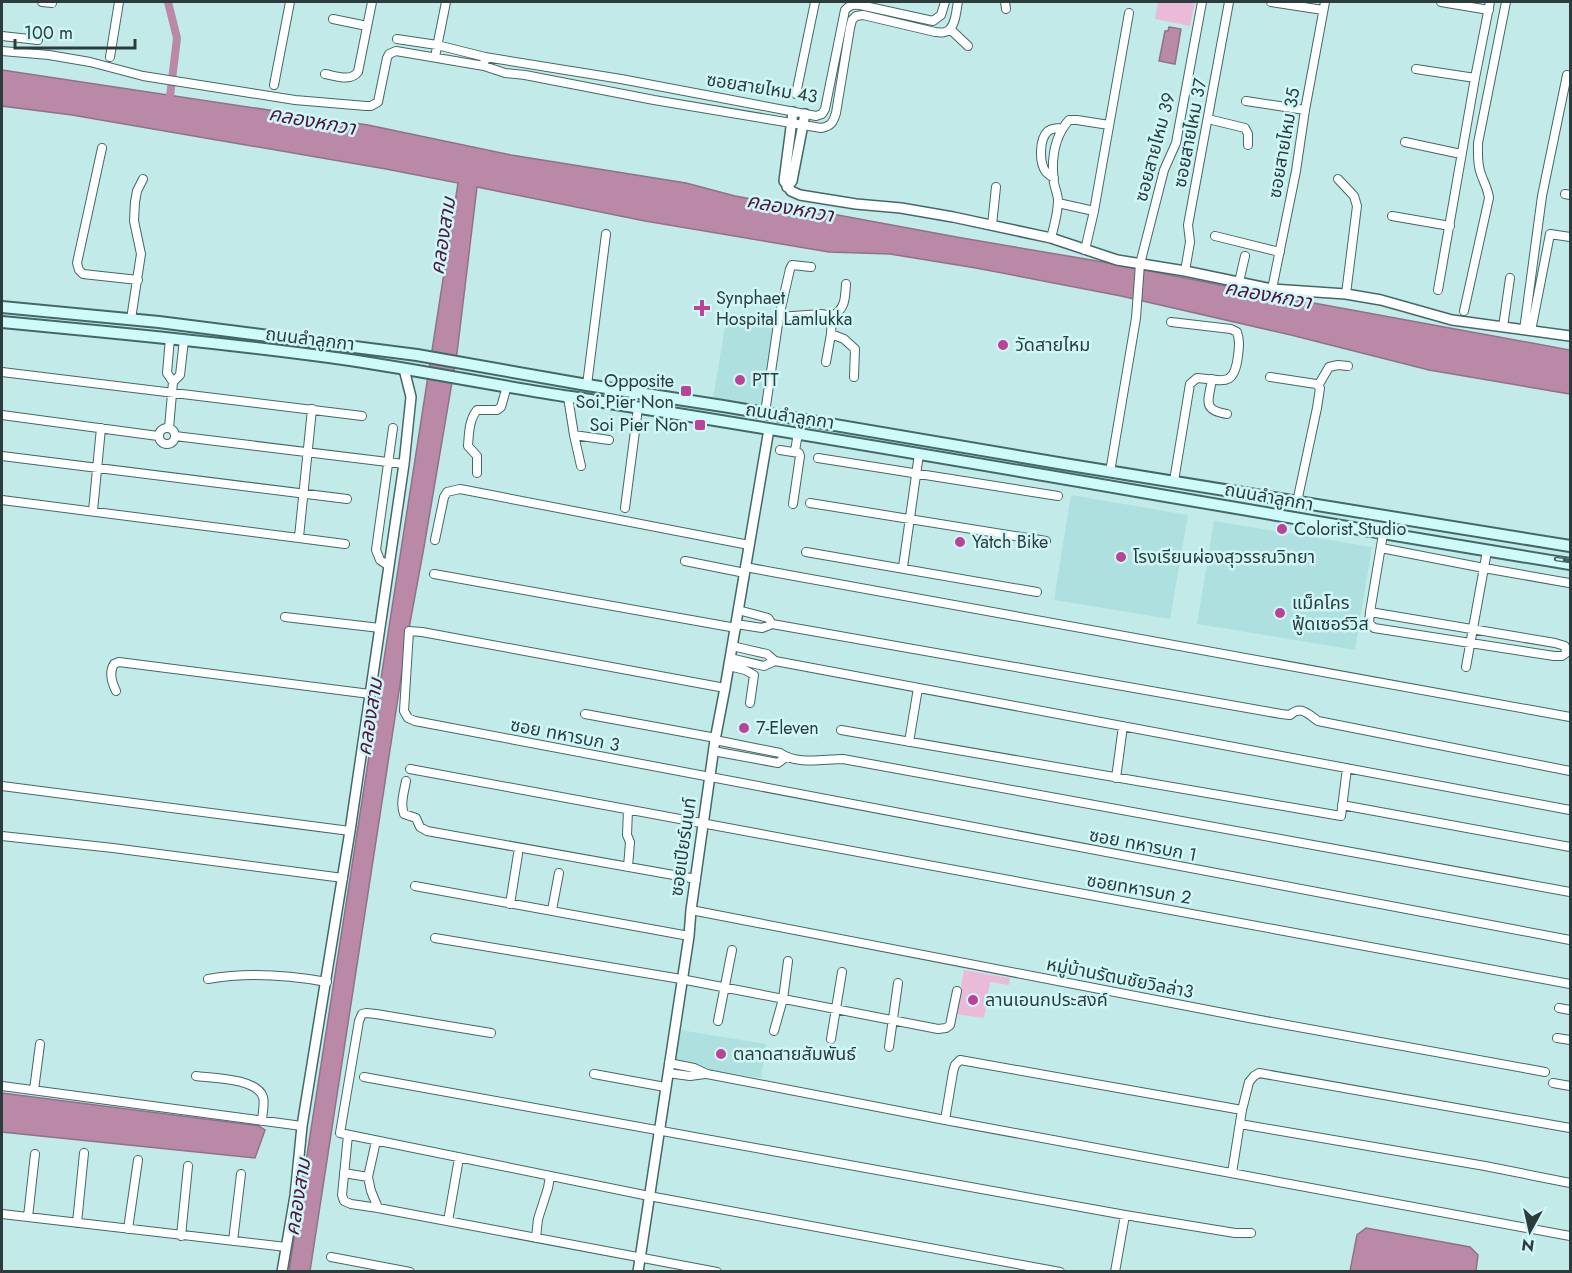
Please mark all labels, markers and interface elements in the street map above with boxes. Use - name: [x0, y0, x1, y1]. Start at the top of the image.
- scale bar: [15, 12, 135, 50]
- text: 100 m: [24, 20, 73, 46]
- street label: ซอยสายไหม 43: [705, 66, 820, 110]
- street label: ซอยสายไหม 37: [1167, 76, 1213, 190]
- street label: ซอยสายไหม 35: [1261, 86, 1307, 200]
- street label: ซอยสายไหม 39: [1128, 90, 1182, 204]
- water label: คลองหกวา: [266, 99, 359, 143]
- water label: คลองหกวา: [744, 186, 837, 230]
- water label: คลองสาม: [423, 194, 464, 277]
- water label: คลองหกวา: [1222, 273, 1315, 317]
- place label: Synphaet Hospital Lamlukka: [716, 285, 852, 332]
- marker: Synphaet Hospital Lamlukka: [693, 299, 711, 317]
- street label: ถนนลำลูกกา: [264, 321, 356, 357]
- place label: วัดสายไหม: [1015, 332, 1090, 358]
- marker: วัดสายไหม: [996, 338, 1010, 352]
- place label: PTT: [752, 367, 779, 393]
- place label: Opposite Soi Pier Non: [576, 368, 674, 415]
- marker: PTT: [733, 373, 747, 387]
- marker: Opposite Soi Pier Non: [679, 384, 693, 398]
- street label: ถนนลำลูกกา: [744, 396, 836, 436]
- place label: Soi Pier Non: [590, 412, 688, 438]
- marker: Soi Pier Non: [693, 418, 707, 432]
- street label: ถนนลำลูกกา: [1223, 476, 1315, 518]
- place label: Colorist Studio: [1294, 516, 1407, 542]
- marker: Colorist Studio: [1275, 522, 1289, 536]
- place label: Yatch Bike: [972, 529, 1048, 555]
- marker: Yatch Bike: [953, 535, 967, 549]
- place label: โรงเรียนผ่องสุวรรณวิทยา: [1133, 544, 1315, 570]
- marker: โรงเรียนผ่องสุวรรณวิทยา: [1114, 550, 1128, 564]
- place label: แม็คโคร ฟู้ดเซอร์วิส: [1292, 590, 1369, 637]
- marker: แม็คโคร ฟู้ดเซอร์วิส: [1273, 606, 1287, 620]
- water label: คลองสาม: [350, 675, 391, 758]
- street label: ซอย ทหารบก 3: [508, 712, 622, 758]
- place label: 7-Eleven: [756, 715, 819, 741]
- marker: 7-Eleven: [737, 721, 751, 735]
- street label: ซอยเปียร์นนท์: [663, 796, 703, 898]
- street label: ซอย ทหารบก 1: [1087, 822, 1199, 868]
- street label: ซอยทหารบก 2: [1085, 867, 1193, 911]
- street label: หมู่บ้านรัตนชัยวิลล่า3: [1044, 951, 1196, 1005]
- place label: ลานเอนกประสงค์: [985, 987, 1108, 1013]
- marker: ลานเอนกประสงค์: [966, 993, 980, 1007]
- place label: ตลาดสายสัมพันธ์: [733, 1041, 856, 1067]
- marker: ตลาดสายสัมพันธ์: [714, 1047, 728, 1061]
- water label: คลองสาม: [278, 1155, 319, 1238]
- north arrow: [1500, 1201, 1560, 1261]
- text: N: [1520, 1233, 1536, 1258]

